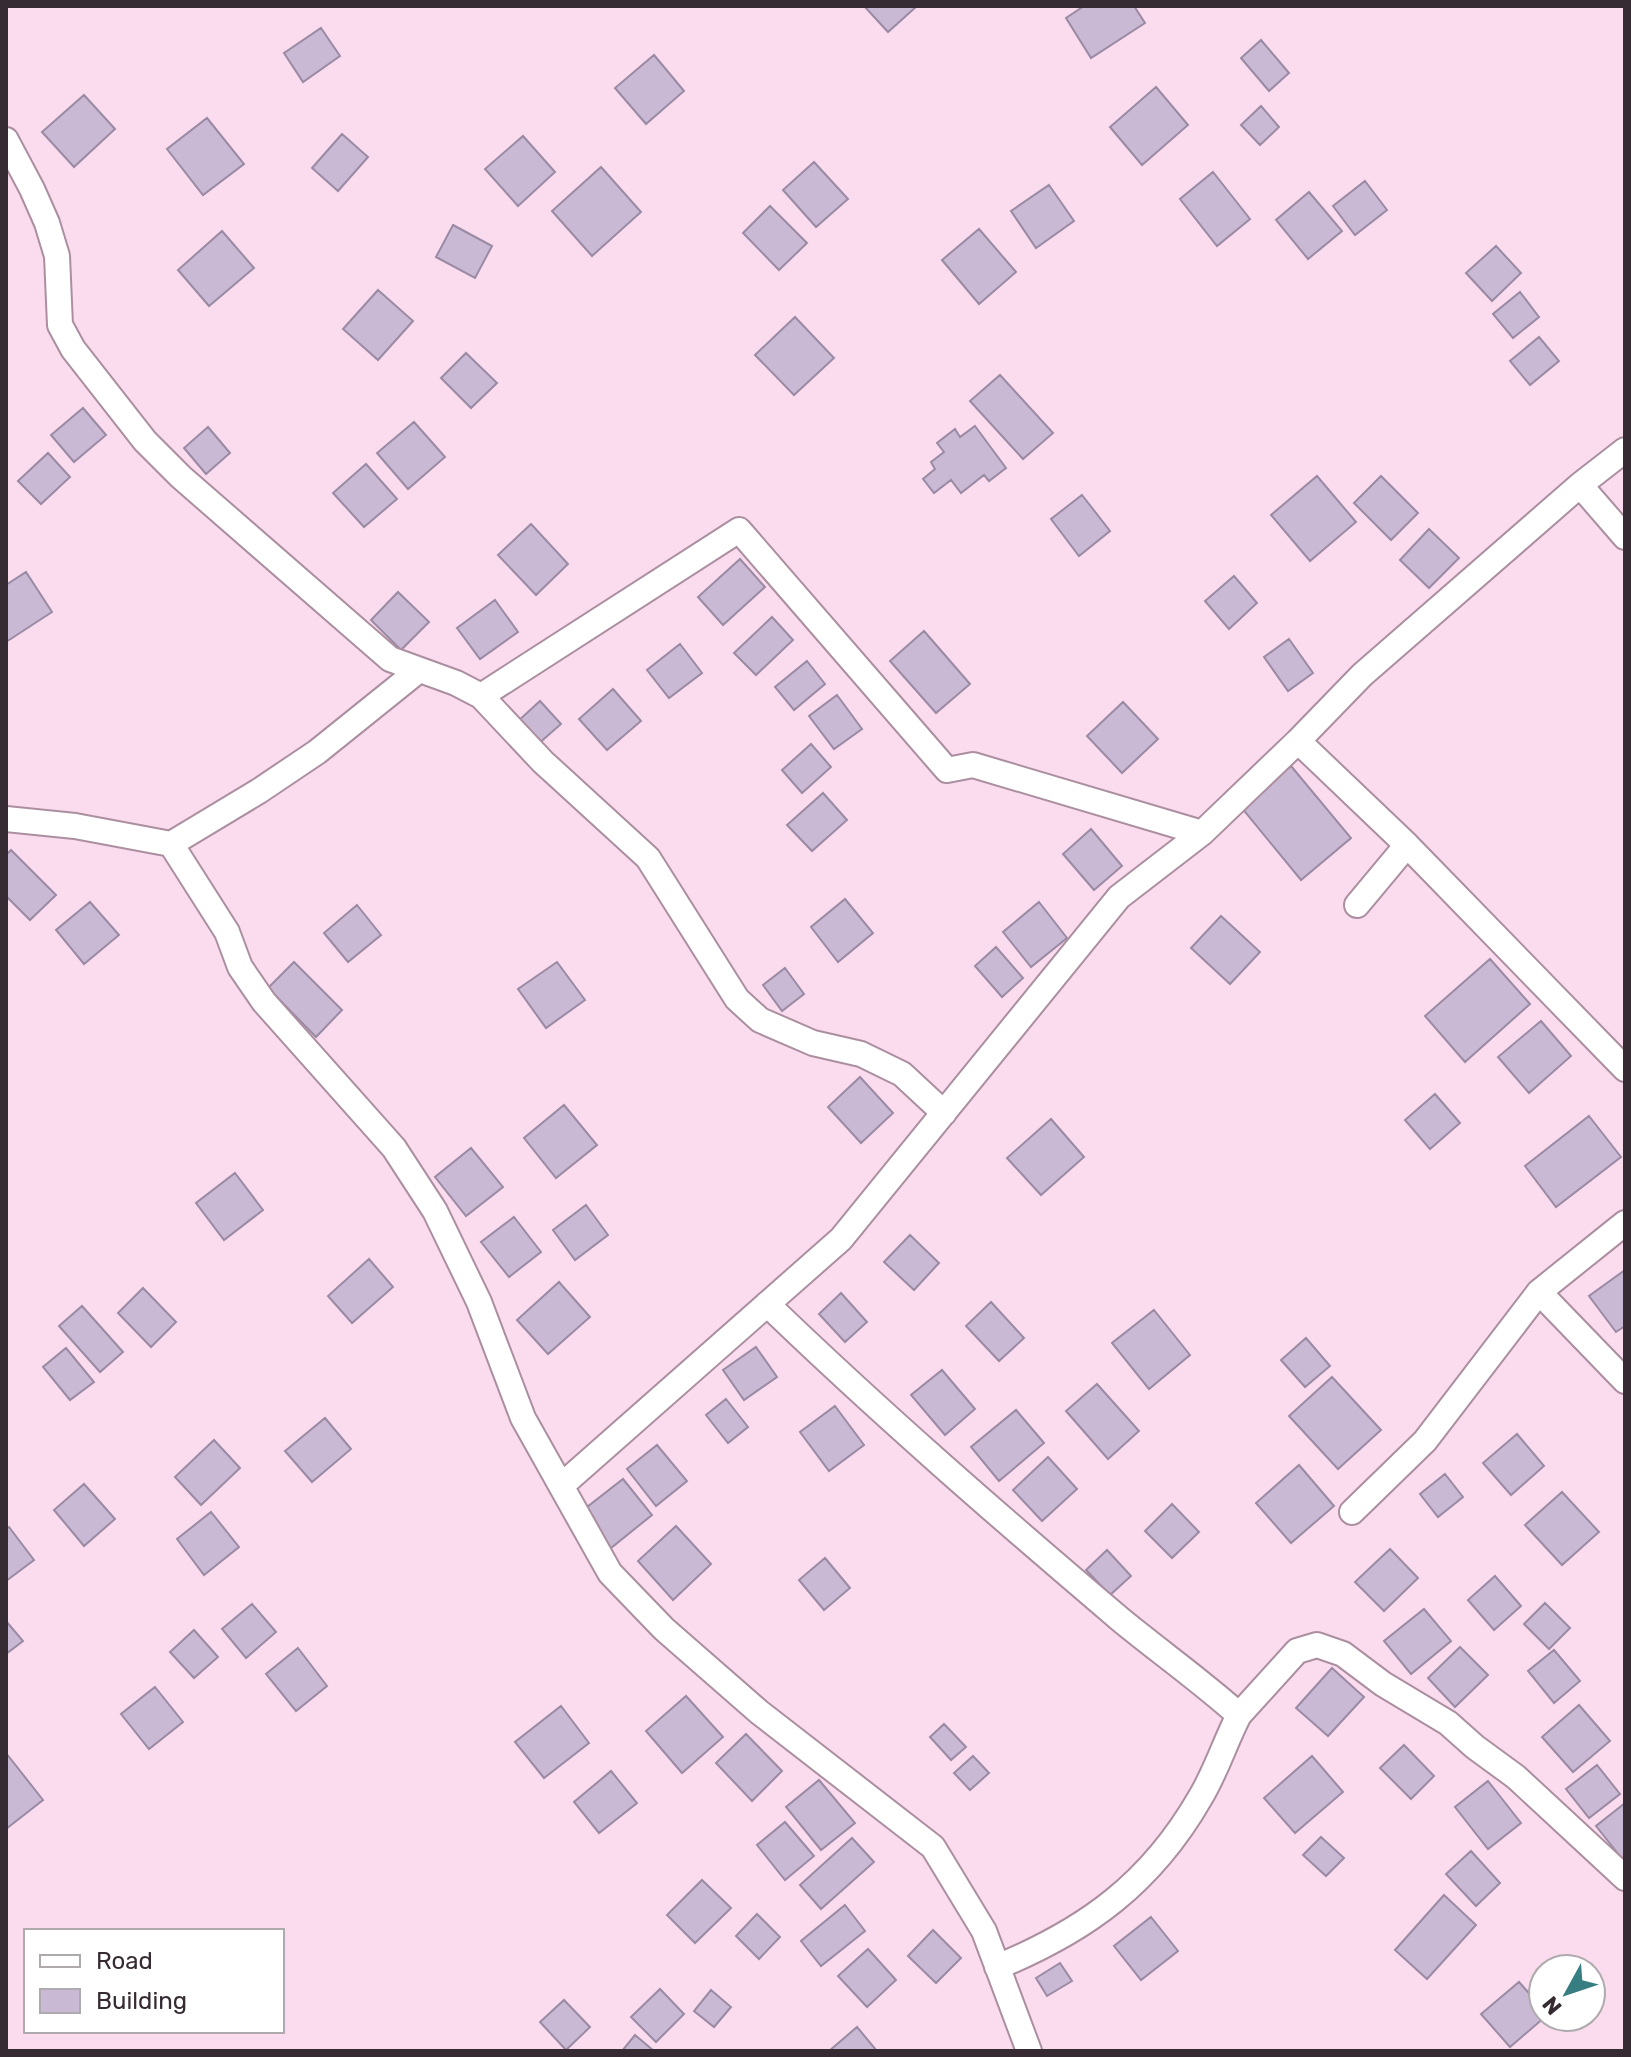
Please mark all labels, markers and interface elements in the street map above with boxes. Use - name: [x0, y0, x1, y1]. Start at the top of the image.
- legend: [24, 1929, 284, 2033]
- text: Road: [96, 1947, 153, 1975]
- north arrow: [1527, 1953, 1607, 2033]
- text: Building: [96, 1987, 187, 2015]
- text: N: [1537, 1991, 1567, 2020]

